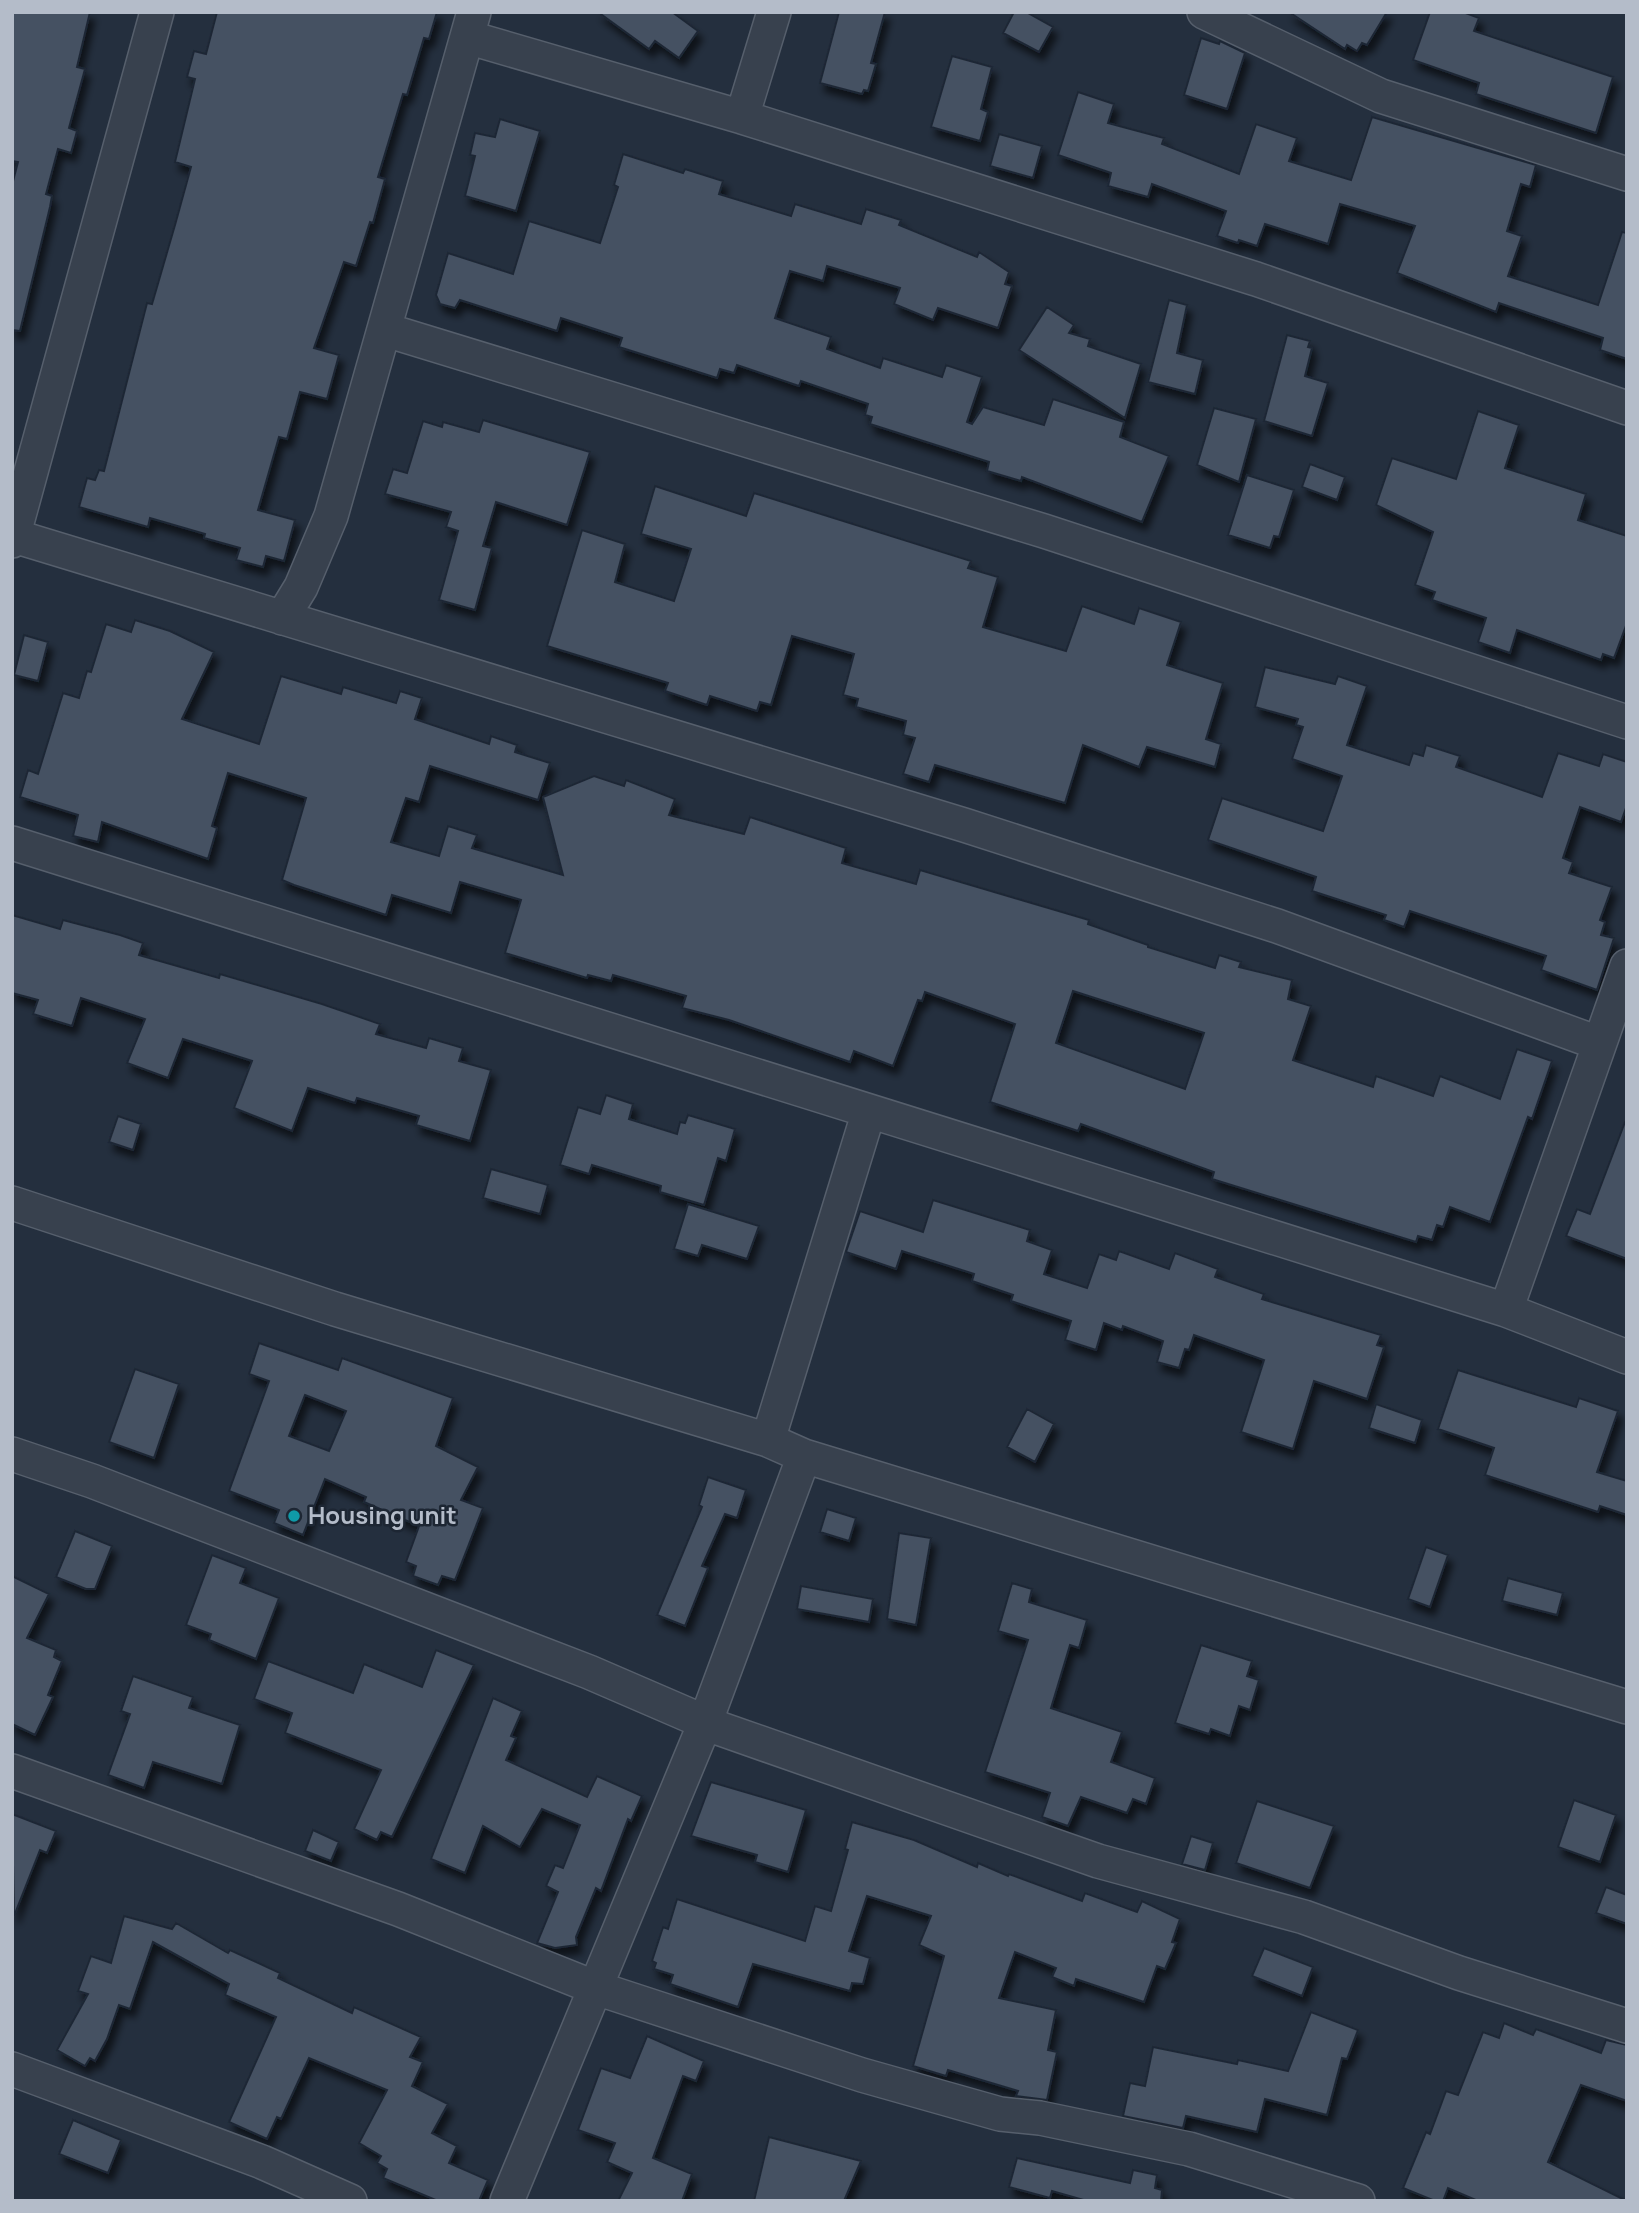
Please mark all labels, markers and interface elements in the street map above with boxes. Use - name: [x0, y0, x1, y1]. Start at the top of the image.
- place label: Housing unit: [308, 1498, 457, 1531]
- marker: Housing unit: [286, 1508, 302, 1524]

